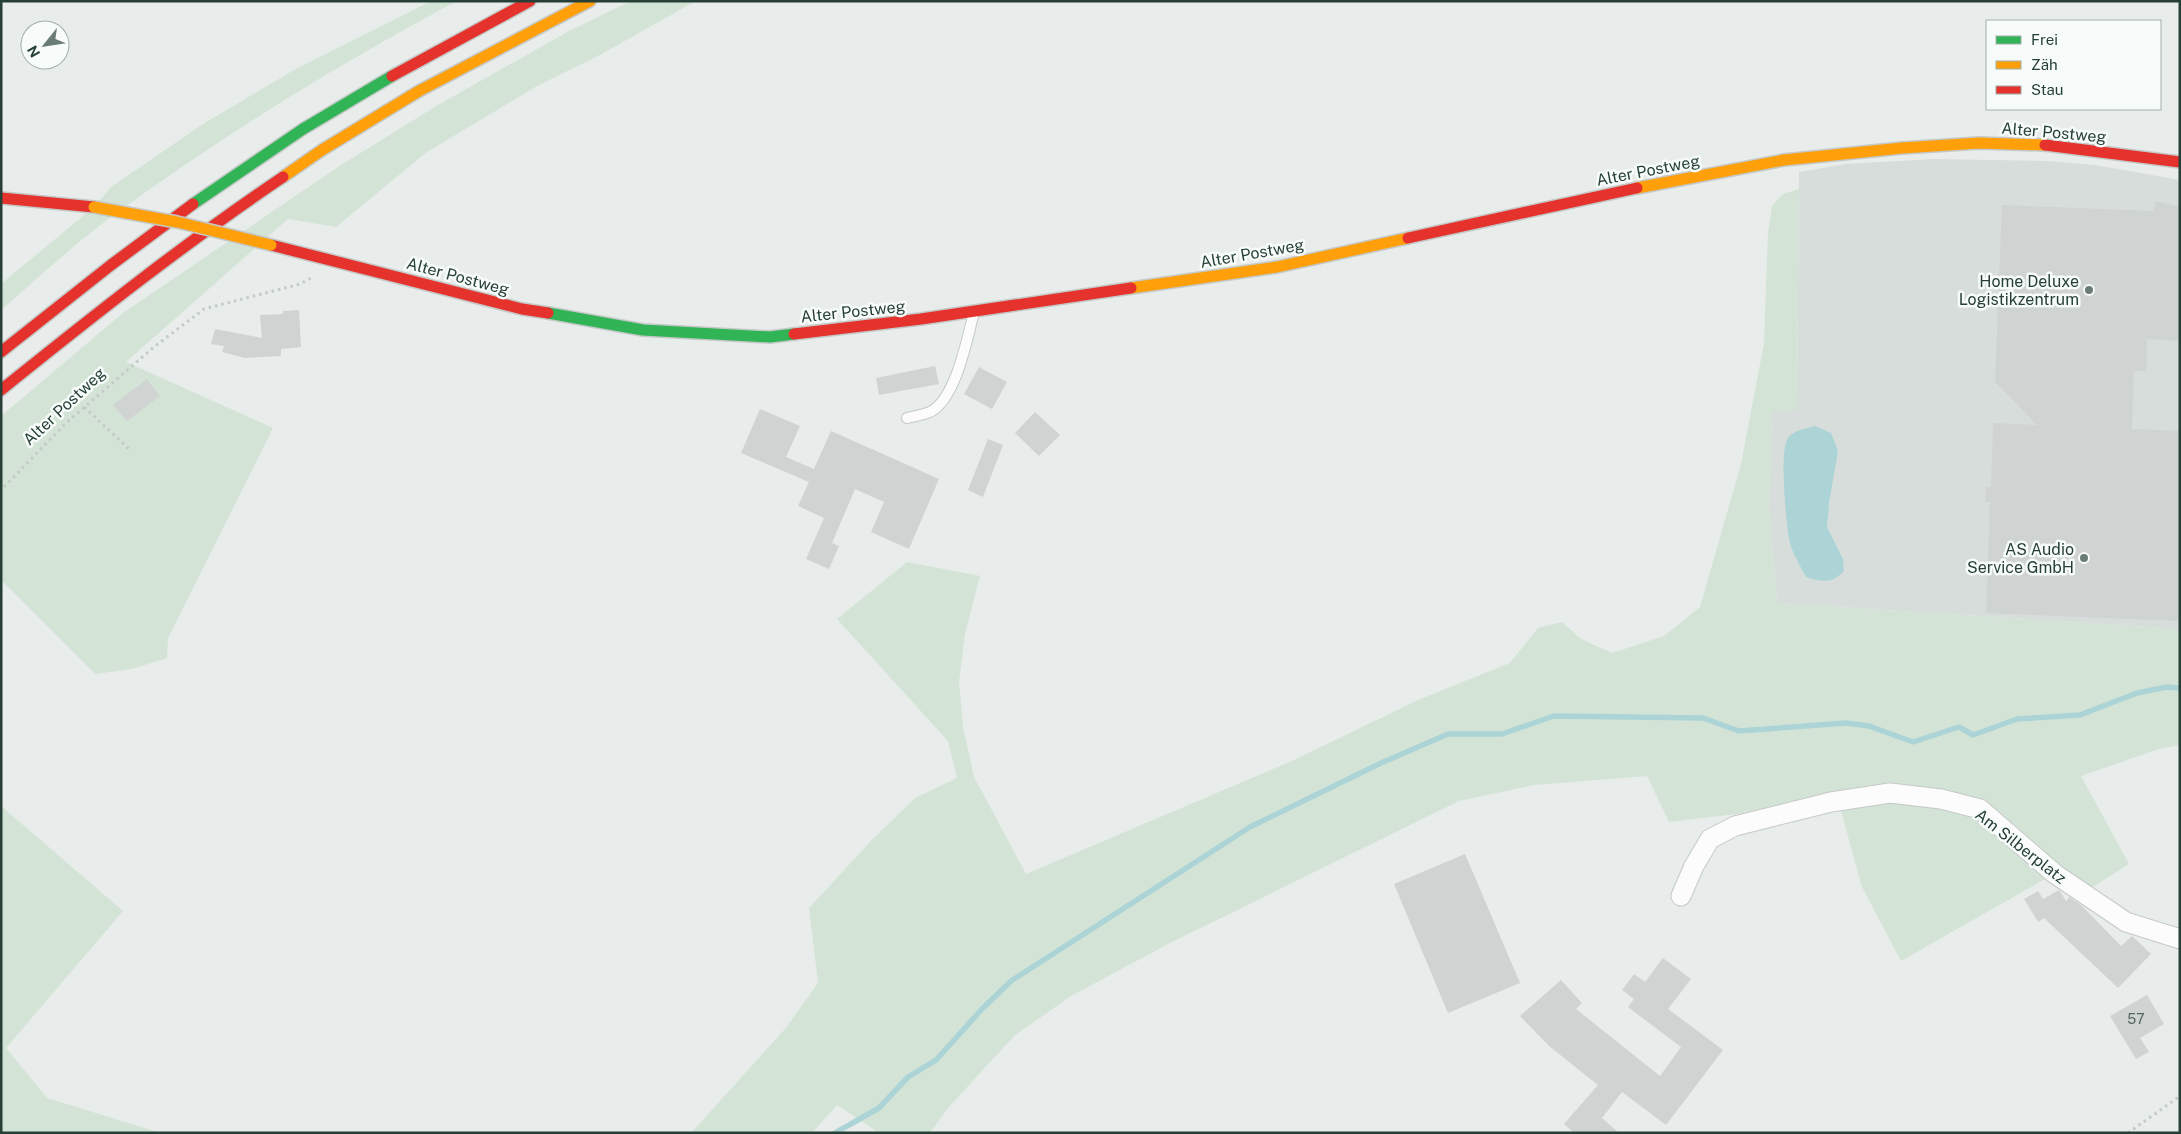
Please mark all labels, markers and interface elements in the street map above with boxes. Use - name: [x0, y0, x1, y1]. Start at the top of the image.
- north arrow: [20, 20, 70, 70]
- legend: [1986, 20, 2161, 110]
- text: Frei: [2031, 31, 2058, 48]
- text: N: [24, 43, 43, 60]
- text: Zäh: [2031, 56, 2058, 73]
- text: Stau: [2031, 81, 2064, 98]
- street label: Alter Postweg: [2001, 118, 2107, 147]
- street label: Alter Postweg: [1595, 151, 1702, 190]
- street label: Alter Postweg: [1199, 235, 1306, 272]
- street label: Alter Postweg: [405, 254, 511, 299]
- place label: Home Deluxe Logistikzentrum: [1959, 272, 2079, 309]
- marker: Home Deluxe Logistikzentrum: [2083, 284, 2095, 296]
- street label: Alter Postweg: [800, 297, 906, 326]
- street label: Alter Postweg: [19, 363, 109, 449]
- place label: AS Audio Service GmbH: [1967, 540, 2074, 577]
- marker: AS Audio Service GmbH: [2078, 552, 2090, 564]
- street label: Am Silberplatz: [1971, 805, 2070, 888]
- house number: 57: [2127, 1011, 2145, 1027]

